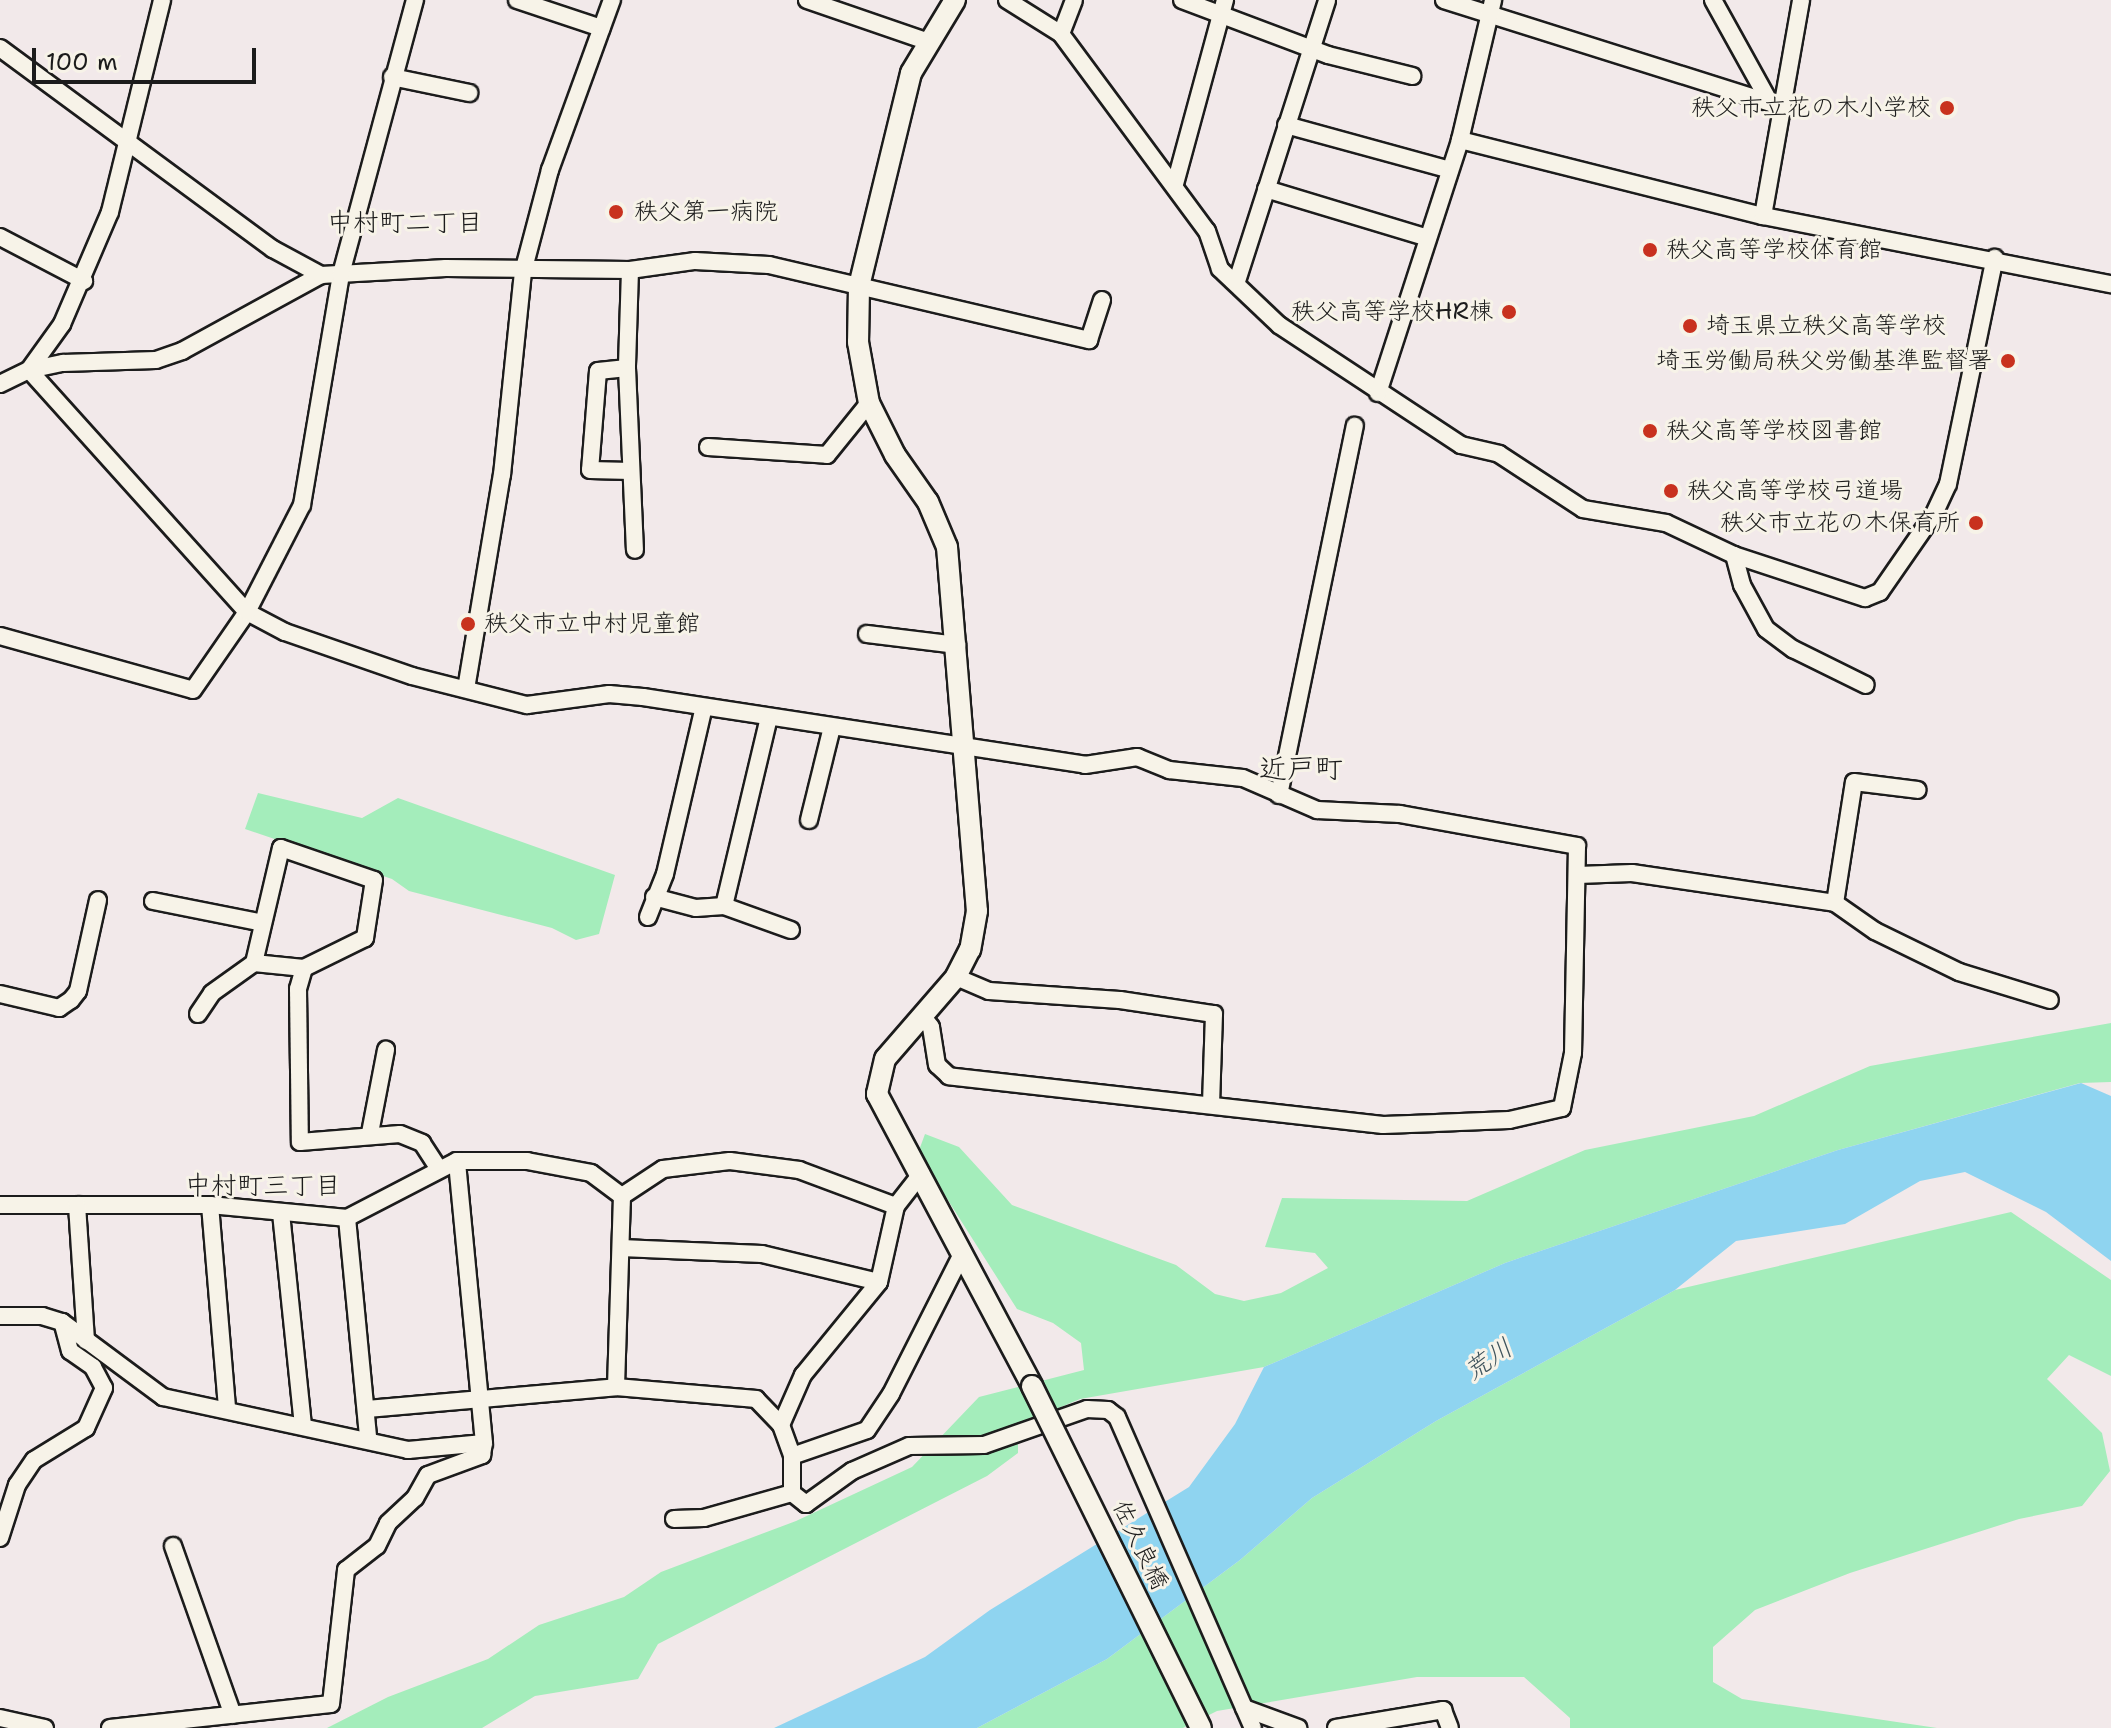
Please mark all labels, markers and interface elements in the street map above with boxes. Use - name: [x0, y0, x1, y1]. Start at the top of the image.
- scale bar: [36, 32, 260, 82]
- text: 100 m: [46, 46, 118, 78]
- place label: 秩父市立花の木小学校: [1691, 94, 1931, 122]
- marker: 秩父市立花の木小学校: [1938, 99, 1956, 117]
- place label: 秩父第一病院: [634, 198, 778, 226]
- marker: 秩父第一病院: [605, 201, 627, 223]
- district label: 中村町二丁目: [327, 206, 483, 238]
- place label: 秩父高等学校体育館: [1666, 236, 1882, 264]
- marker: 秩父高等学校体育館: [1641, 241, 1659, 259]
- place label: 秩父高等学校HR棟: [1291, 298, 1493, 326]
- marker: 秩父高等学校HR棟: [1500, 303, 1518, 321]
- place label: 埼玉県立秩父高等学校: [1706, 312, 1946, 340]
- marker: 埼玉県立秩父高等学校: [1681, 317, 1699, 335]
- place label: 埼玉労働局秩父労働基準監督署: [1656, 347, 1992, 375]
- marker: 埼玉労働局秩父労働基準監督署: [1999, 352, 2017, 370]
- place label: 秩父高等学校図書館: [1666, 417, 1882, 445]
- marker: 秩父高等学校図書館: [1641, 422, 1659, 440]
- place label: 秩父高等学校弓道場: [1687, 477, 1903, 505]
- marker: 秩父高等学校弓道場: [1662, 482, 1680, 500]
- place label: 秩父市立花の木保育所: [1720, 509, 1960, 537]
- marker: 秩父市立花の木保育所: [1967, 514, 1985, 532]
- place label: 秩父市立中村児童館: [484, 610, 700, 638]
- marker: 秩父市立中村児童館: [459, 615, 477, 633]
- district label: 近戸町: [1259, 751, 1343, 785]
- district label: 中村町三丁目: [185, 1169, 341, 1201]
- water label: 荒川: [1458, 1332, 1518, 1386]
- street label: 佐久良橋: [1106, 1496, 1174, 1594]

